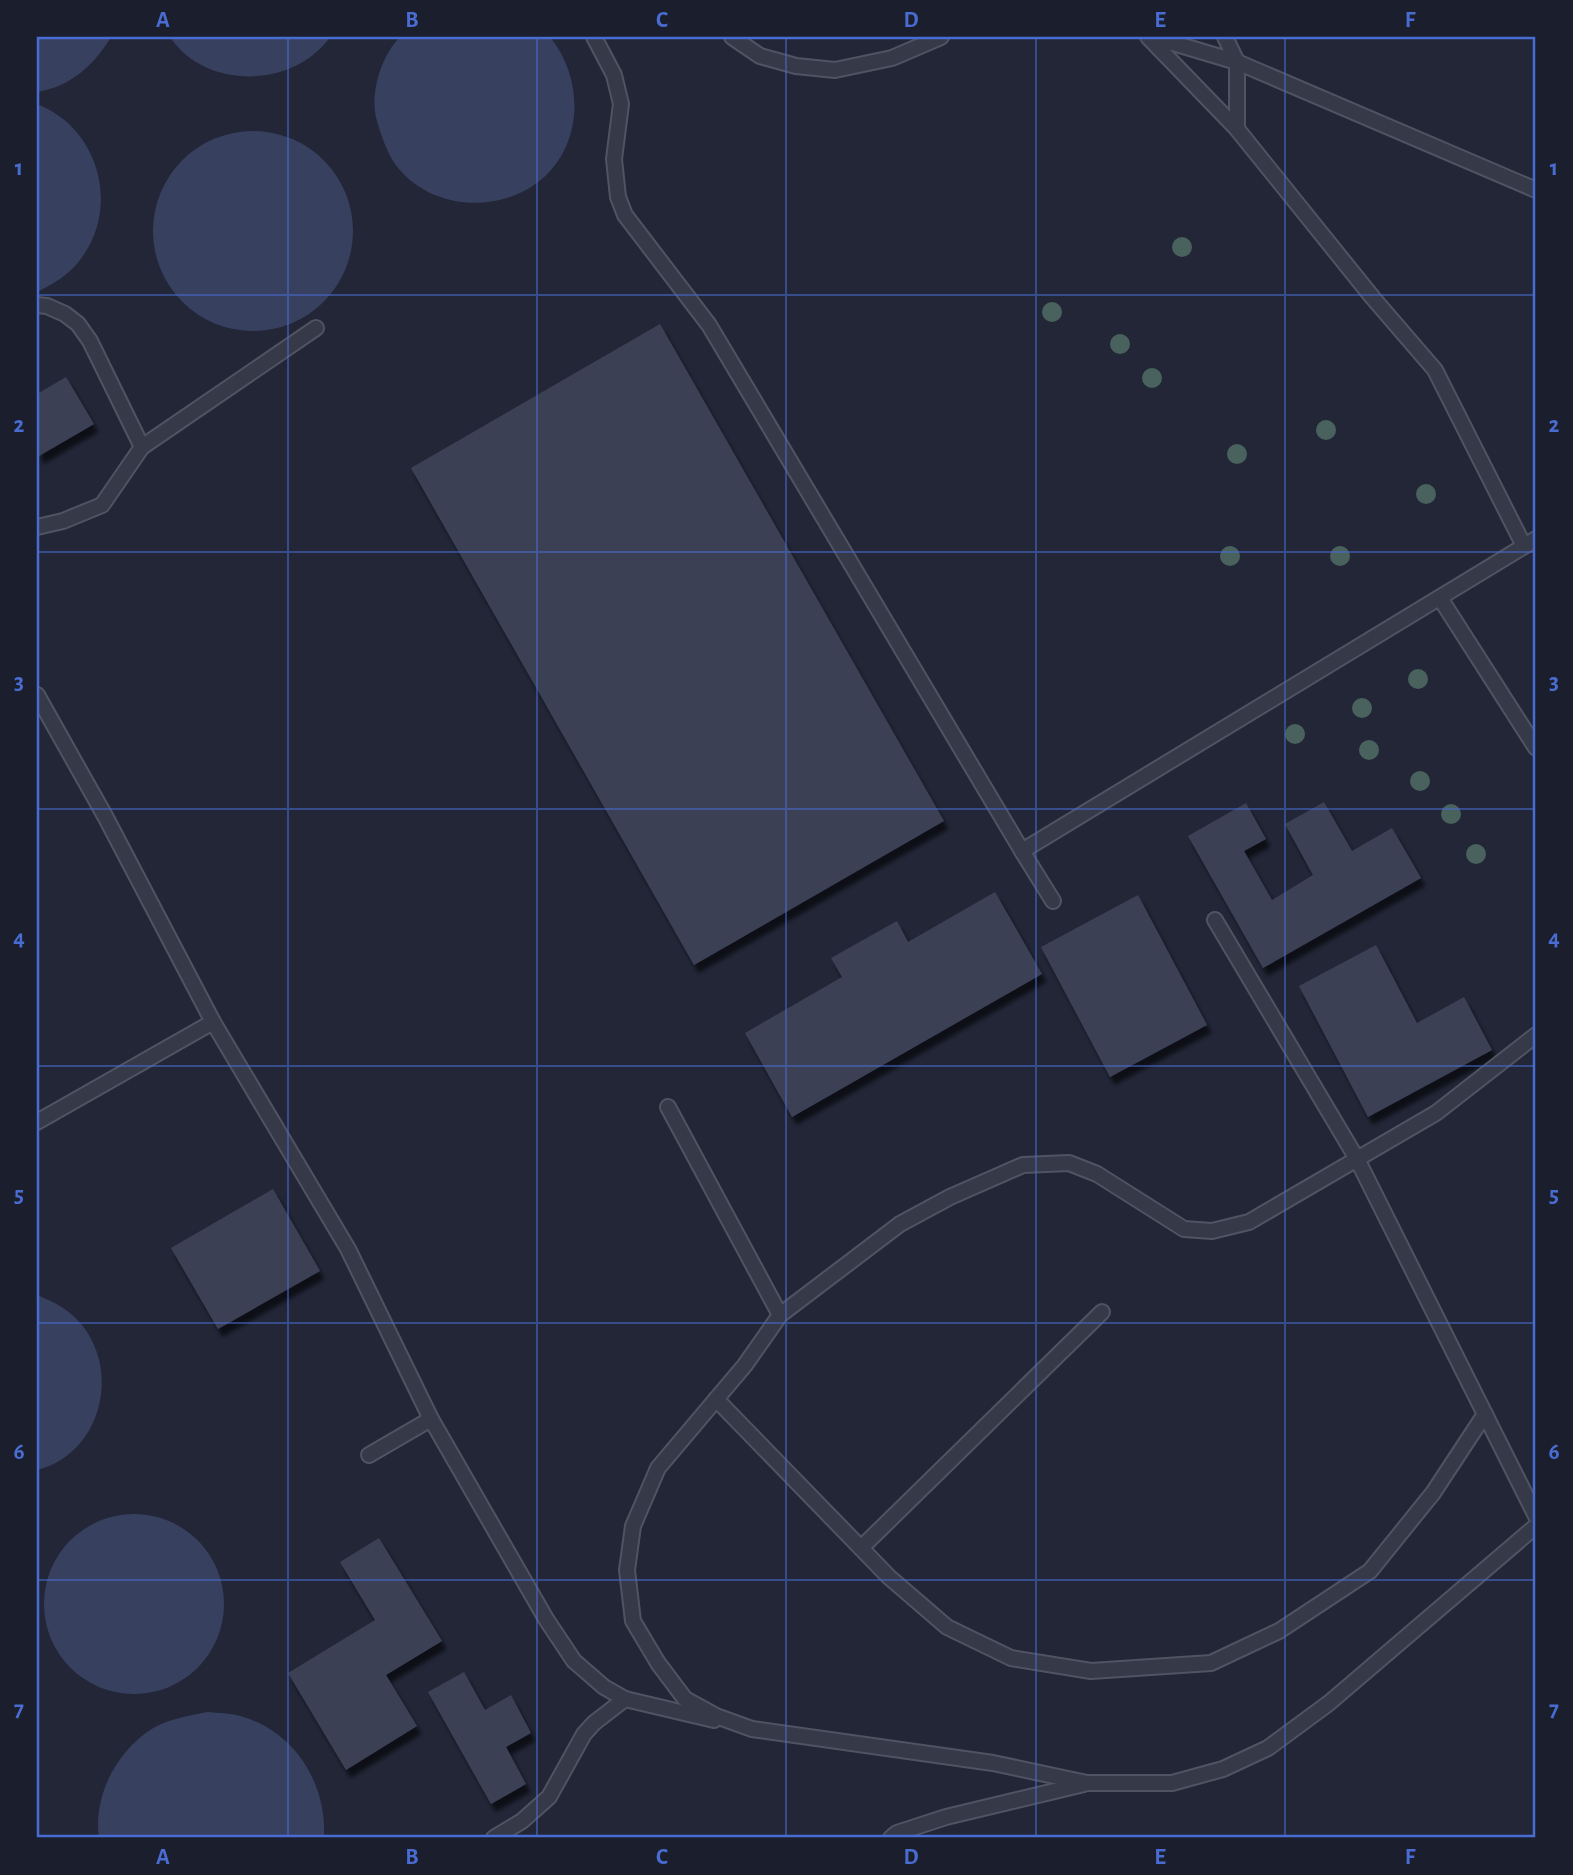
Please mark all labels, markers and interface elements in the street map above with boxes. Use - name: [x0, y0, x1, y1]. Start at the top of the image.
- text: A: [156, 9, 170, 32]
- text: B: [405, 9, 419, 32]
- text: C: [656, 9, 668, 32]
- text: D: [903, 9, 919, 32]
- text: E: [1154, 9, 1166, 32]
- text: F: [1405, 9, 1416, 32]
- text: 1: [15, 157, 23, 180]
- text: 1: [1550, 157, 1558, 180]
- text: 2: [14, 414, 25, 437]
- text: 2: [1549, 414, 1560, 437]
- text: 3: [14, 671, 24, 694]
- text: 3: [1549, 671, 1559, 694]
- text: 4: [13, 927, 25, 950]
- text: 4: [1548, 927, 1560, 950]
- text: 5: [14, 1184, 24, 1207]
- text: 5: [1549, 1184, 1559, 1207]
- text: 6: [13, 1441, 25, 1464]
- text: 6: [1548, 1441, 1560, 1464]
- text: 7: [14, 1698, 24, 1721]
- text: 7: [1549, 1698, 1559, 1721]
- text: A: [156, 1846, 170, 1869]
- text: B: [405, 1846, 419, 1869]
- text: C: [656, 1846, 668, 1869]
- text: D: [903, 1846, 919, 1869]
- text: E: [1154, 1846, 1166, 1869]
- text: F: [1405, 1846, 1416, 1869]

